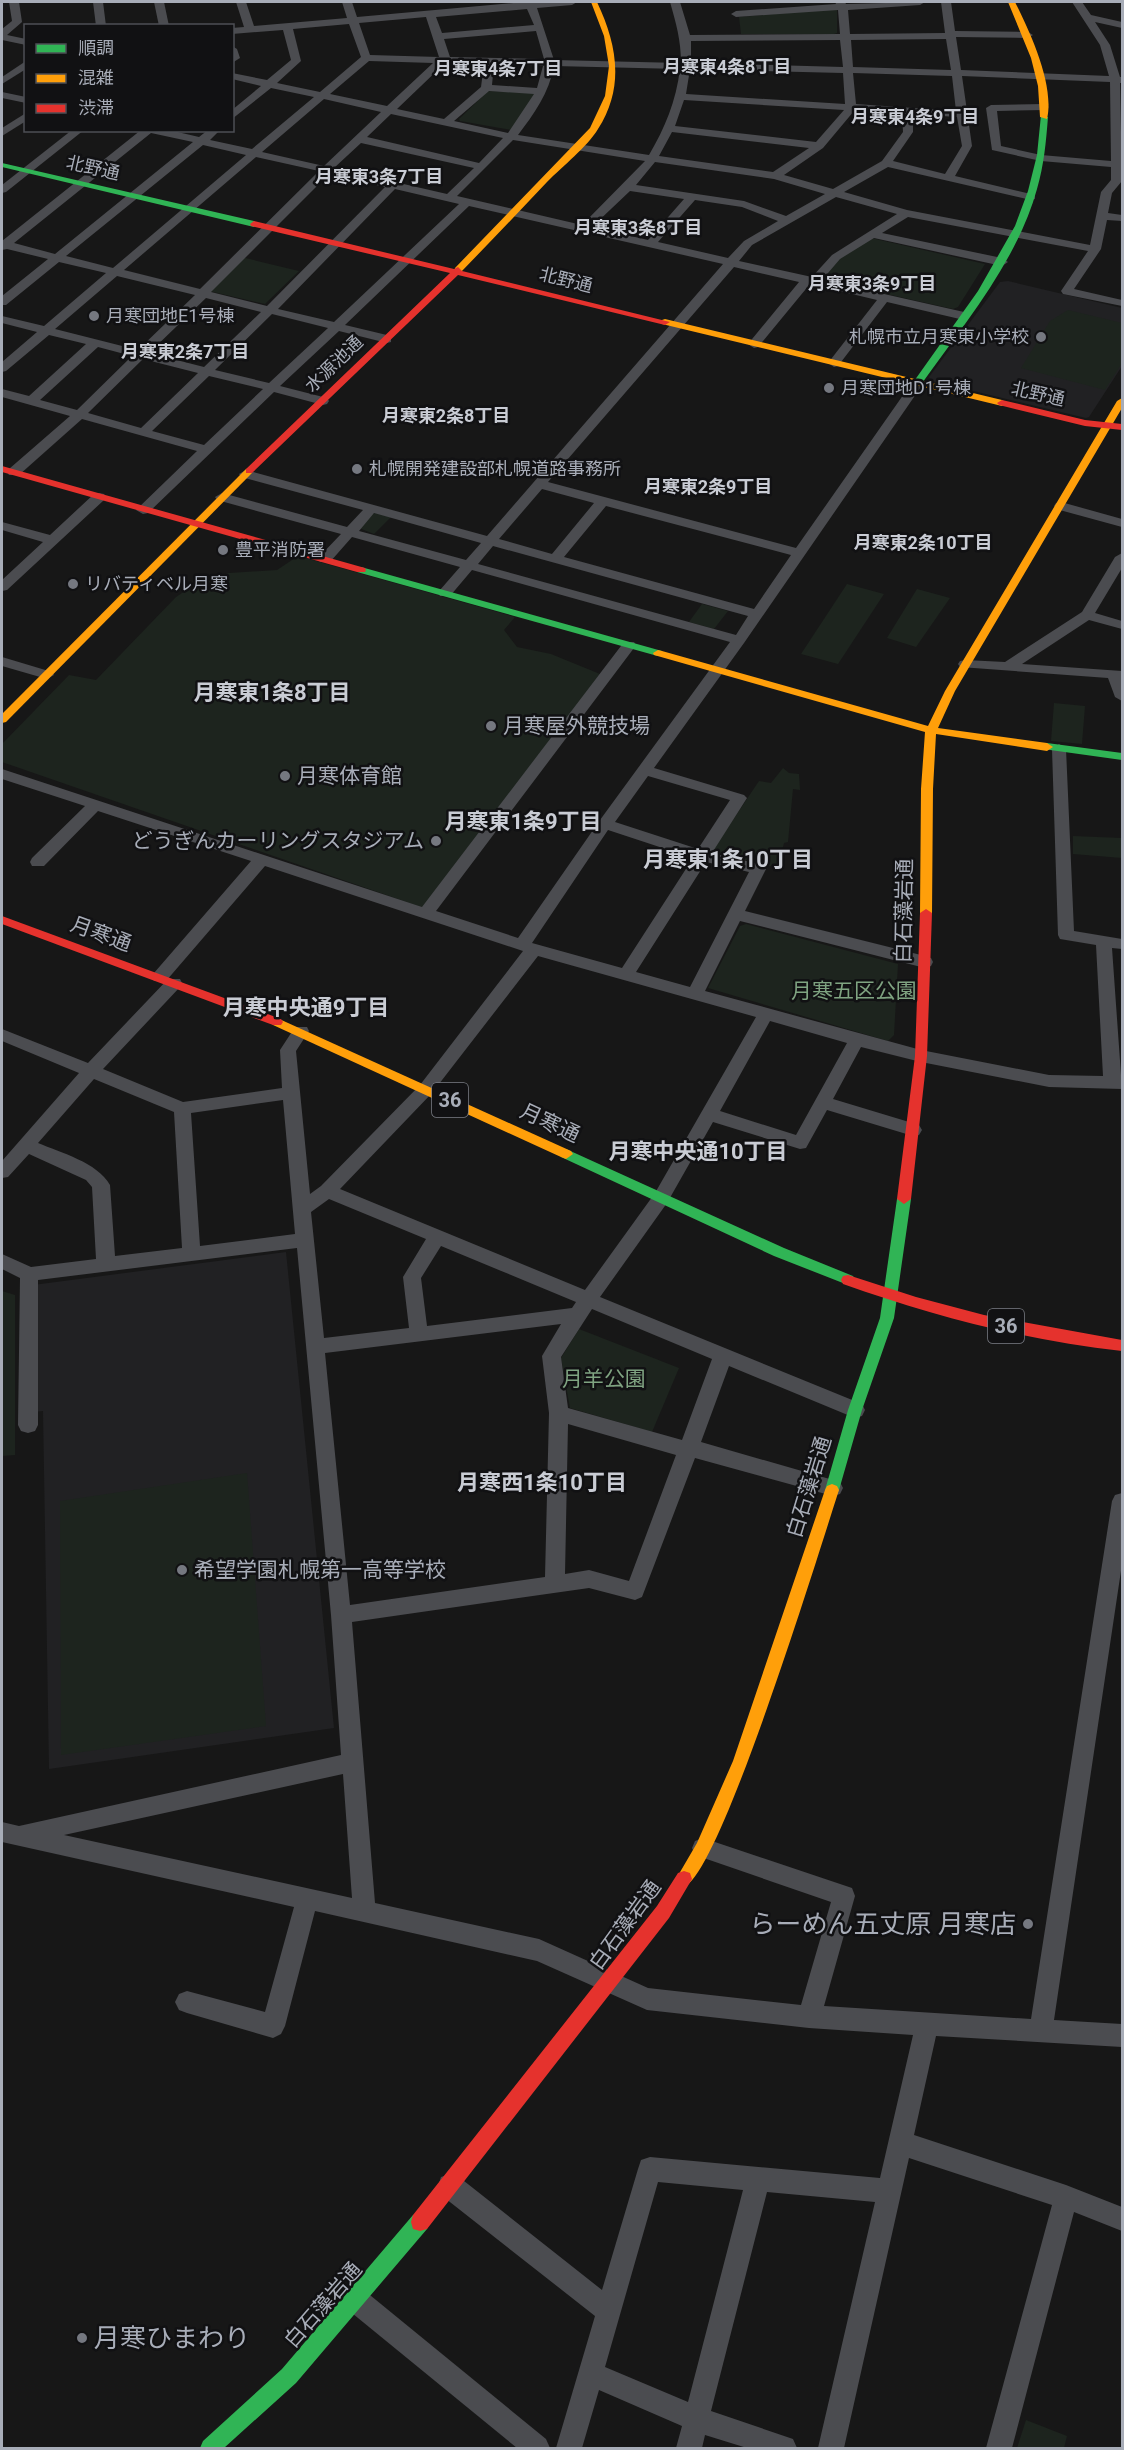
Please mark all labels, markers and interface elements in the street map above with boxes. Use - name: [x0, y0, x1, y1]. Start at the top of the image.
- legend: [24, 24, 234, 132]
- text: 順調: [78, 37, 114, 58]
- district label: 月寒東4条8丁目: [663, 56, 791, 77]
- district label: 月寒東4条7丁目: [434, 58, 562, 79]
- text: 混雑: [78, 67, 114, 88]
- text: 渋滞: [78, 97, 114, 118]
- district label: 月寒東4条9丁目: [851, 106, 979, 127]
- street label: 北野通: [64, 151, 122, 184]
- district label: 月寒東3条7丁目: [315, 166, 443, 187]
- district label: 月寒東3条8丁目: [574, 217, 702, 238]
- street label: 北野通: [537, 263, 595, 296]
- district label: 月寒東3条9丁目: [808, 273, 936, 294]
- place label: 月寒団地E1号棟: [106, 305, 234, 326]
- marker: 月寒団地E1号棟: [87, 309, 101, 323]
- place label: 札幌市立月寒東小学校: [849, 326, 1029, 347]
- marker: 札幌市立月寒東小学校: [1034, 330, 1048, 344]
- street label: 水源池通: [300, 331, 367, 396]
- district label: 月寒東2条7丁目: [121, 341, 249, 362]
- place label: 月寒団地D1号棟: [841, 377, 971, 398]
- street label: 北野通: [1009, 377, 1067, 410]
- marker: 月寒団地D1号棟: [822, 381, 836, 395]
- district label: 月寒東2条8丁目: [382, 405, 510, 426]
- place label: 札幌開発建設部札幌道路事務所: [369, 458, 621, 479]
- marker: 札幌開発建設部札幌道路事務所: [350, 462, 364, 476]
- district label: 月寒東2条9丁目: [644, 476, 772, 497]
- district label: 月寒東2条10丁目: [854, 532, 992, 553]
- place label: 豊平消防署: [235, 539, 325, 560]
- marker: 豊平消防署: [216, 543, 230, 557]
- place label: リバティベル月寒: [85, 573, 228, 594]
- marker: リバティベル月寒: [66, 577, 80, 591]
- district label: 月寒東1条8丁目: [193, 680, 351, 705]
- place label: 月寒屋外競技場: [503, 714, 650, 738]
- marker: 月寒屋外競技場: [484, 719, 498, 733]
- place label: 月寒体育館: [297, 764, 402, 788]
- marker: 月寒体育館: [278, 769, 292, 783]
- district label: 月寒東1条9丁目: [444, 809, 602, 834]
- place label: どうぎんカーリングスタジアム: [131, 829, 424, 853]
- marker: どうぎんカーリングスタジアム: [429, 834, 443, 848]
- district label: 月寒東1条10丁目: [643, 847, 813, 872]
- street label: 白石藻岩通: [891, 858, 917, 964]
- street label: 月寒通: [67, 912, 135, 956]
- park label: 月寒五区公園: [791, 979, 917, 1003]
- district label: 月寒中央通9丁目: [223, 995, 389, 1020]
- road number: 36: [432, 1083, 468, 1117]
- street label: 月寒通: [516, 1099, 584, 1147]
- district label: 月寒中央通10丁目: [608, 1139, 788, 1164]
- road number: 36: [988, 1309, 1024, 1343]
- park label: 月羊公園: [562, 1367, 646, 1391]
- street label: 白石藻岩通: [782, 1433, 836, 1541]
- district label: 月寒西1条10丁目: [457, 1470, 627, 1495]
- place label: 希望学園札幌第一高等学校: [194, 1558, 446, 1582]
- marker: 希望学園札幌第一高等学校: [175, 1563, 189, 1577]
- street label: 白石藻岩通: [584, 1875, 666, 1975]
- place label: らーめん五丈原 月寒店: [750, 1909, 1016, 1939]
- marker: らーめん五丈原 月寒店: [1021, 1917, 1035, 1931]
- street label: 白石藻岩通: [280, 2258, 366, 2352]
- place label: 月寒ひまわり: [94, 2323, 250, 2353]
- marker: 月寒ひまわり: [75, 2331, 89, 2345]

